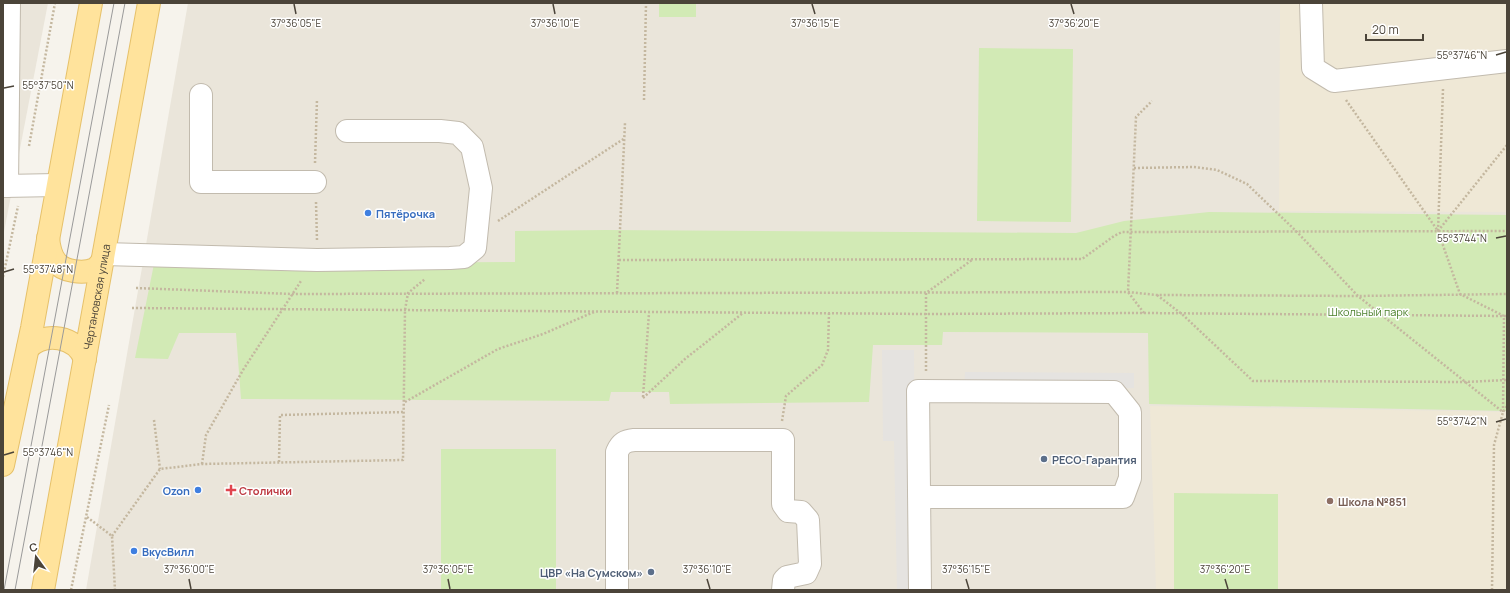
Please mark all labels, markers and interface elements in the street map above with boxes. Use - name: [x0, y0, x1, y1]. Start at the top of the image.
- text: 37°36'05"E: [271, 16, 322, 30]
- text: 37°36'10"E: [531, 16, 580, 30]
- text: 37°36'15"E: [791, 16, 839, 30]
- text: 37°36'20"E: [1049, 16, 1099, 30]
- scale bar: [1366, 16, 1423, 42]
- text: 20 m: [1372, 21, 1399, 38]
- text: 55°37'46"N: [1437, 48, 1487, 62]
- text: 55°37'50"N: [22, 78, 74, 92]
- place label: Пятёрочка: [376, 206, 435, 221]
- marker: Пятёрочка: [363, 208, 373, 218]
- text: 55°37'44"N: [1437, 231, 1487, 245]
- street label: Чертановская улица: [79, 242, 113, 351]
- text: 55°37'48"N: [23, 262, 73, 276]
- park label: Школьный парк: [1328, 304, 1409, 319]
- text: 55°37'42"N: [1437, 414, 1487, 428]
- text: 55°37'46"N: [23, 445, 73, 459]
- place label: РЕСО-Гарантия: [1052, 452, 1137, 467]
- marker: РЕСО-Гарантия: [1039, 454, 1049, 464]
- place label: Ozon: [163, 483, 190, 498]
- place label: Столички: [239, 483, 292, 498]
- marker: Ozon: [193, 485, 203, 495]
- marker: Столички: [226, 485, 236, 495]
- place label: Школа №851: [1338, 494, 1407, 509]
- marker: Школа №851: [1325, 496, 1335, 506]
- north arrow: [16, 537, 56, 577]
- text: С: [27, 539, 39, 555]
- place label: ВкусВилл: [142, 544, 194, 559]
- marker: ВкусВилл: [129, 546, 139, 556]
- text: 37°36'00"E: [164, 562, 215, 576]
- text: 37°36'05"E: [423, 562, 474, 576]
- text: 37°36'10"E: [683, 562, 732, 576]
- text: 37°36'15"E: [942, 562, 990, 576]
- text: 37°36'20"E: [1200, 562, 1250, 576]
- place label: ЦВР «На Сумском»: [540, 565, 643, 580]
- marker: ЦВР «На Сумском»: [646, 567, 656, 577]

